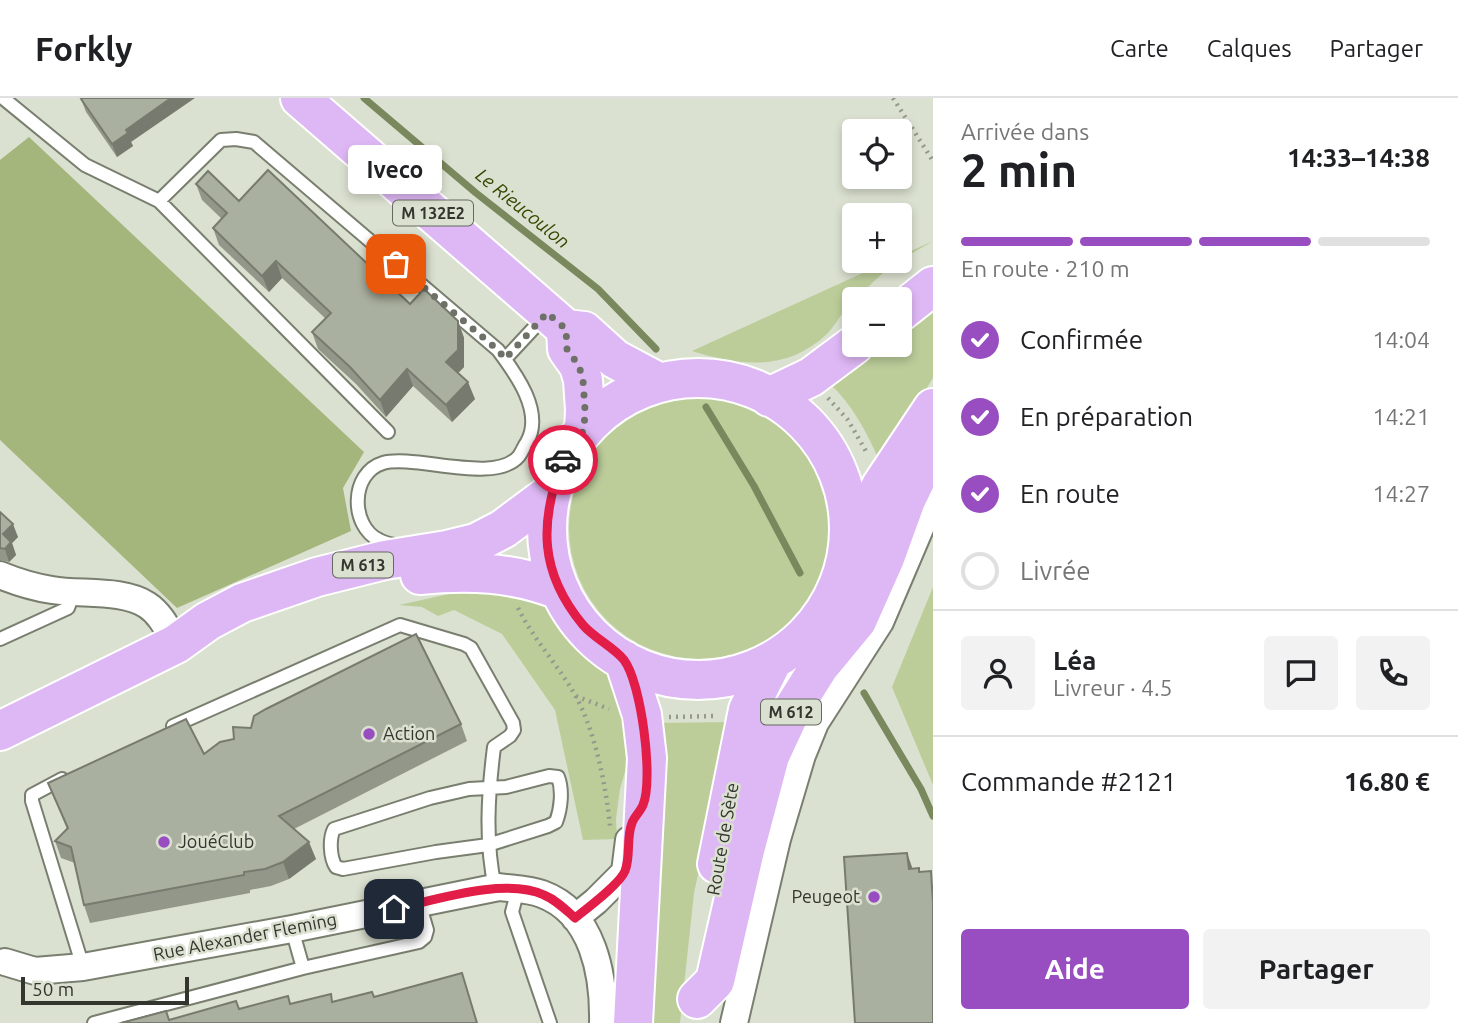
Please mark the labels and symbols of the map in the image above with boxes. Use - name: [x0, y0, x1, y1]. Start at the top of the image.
- callout: Iveco: [349, 145, 443, 194]
- water label: Le Rieucoulon: [472, 164, 574, 252]
- road number: M 132E2: [393, 200, 473, 225]
- pin: [366, 234, 426, 294]
- courier: [528, 425, 598, 495]
- road number: M 613: [333, 552, 393, 578]
- road number: M 612: [761, 699, 821, 724]
- place label: Action: [383, 723, 435, 743]
- marker: Action: [361, 726, 377, 742]
- street label: Route de Sète: [702, 781, 742, 897]
- place label: JouéClub: [178, 831, 254, 851]
- marker: JouéClub: [156, 834, 172, 850]
- pin: [364, 879, 424, 939]
- place label: Peugeot: [791, 886, 860, 906]
- marker: Peugeot: [866, 889, 882, 905]
- street label: Rue Alexander Fleming: [151, 908, 338, 964]
- scale bar: [21, 974, 189, 1006]

